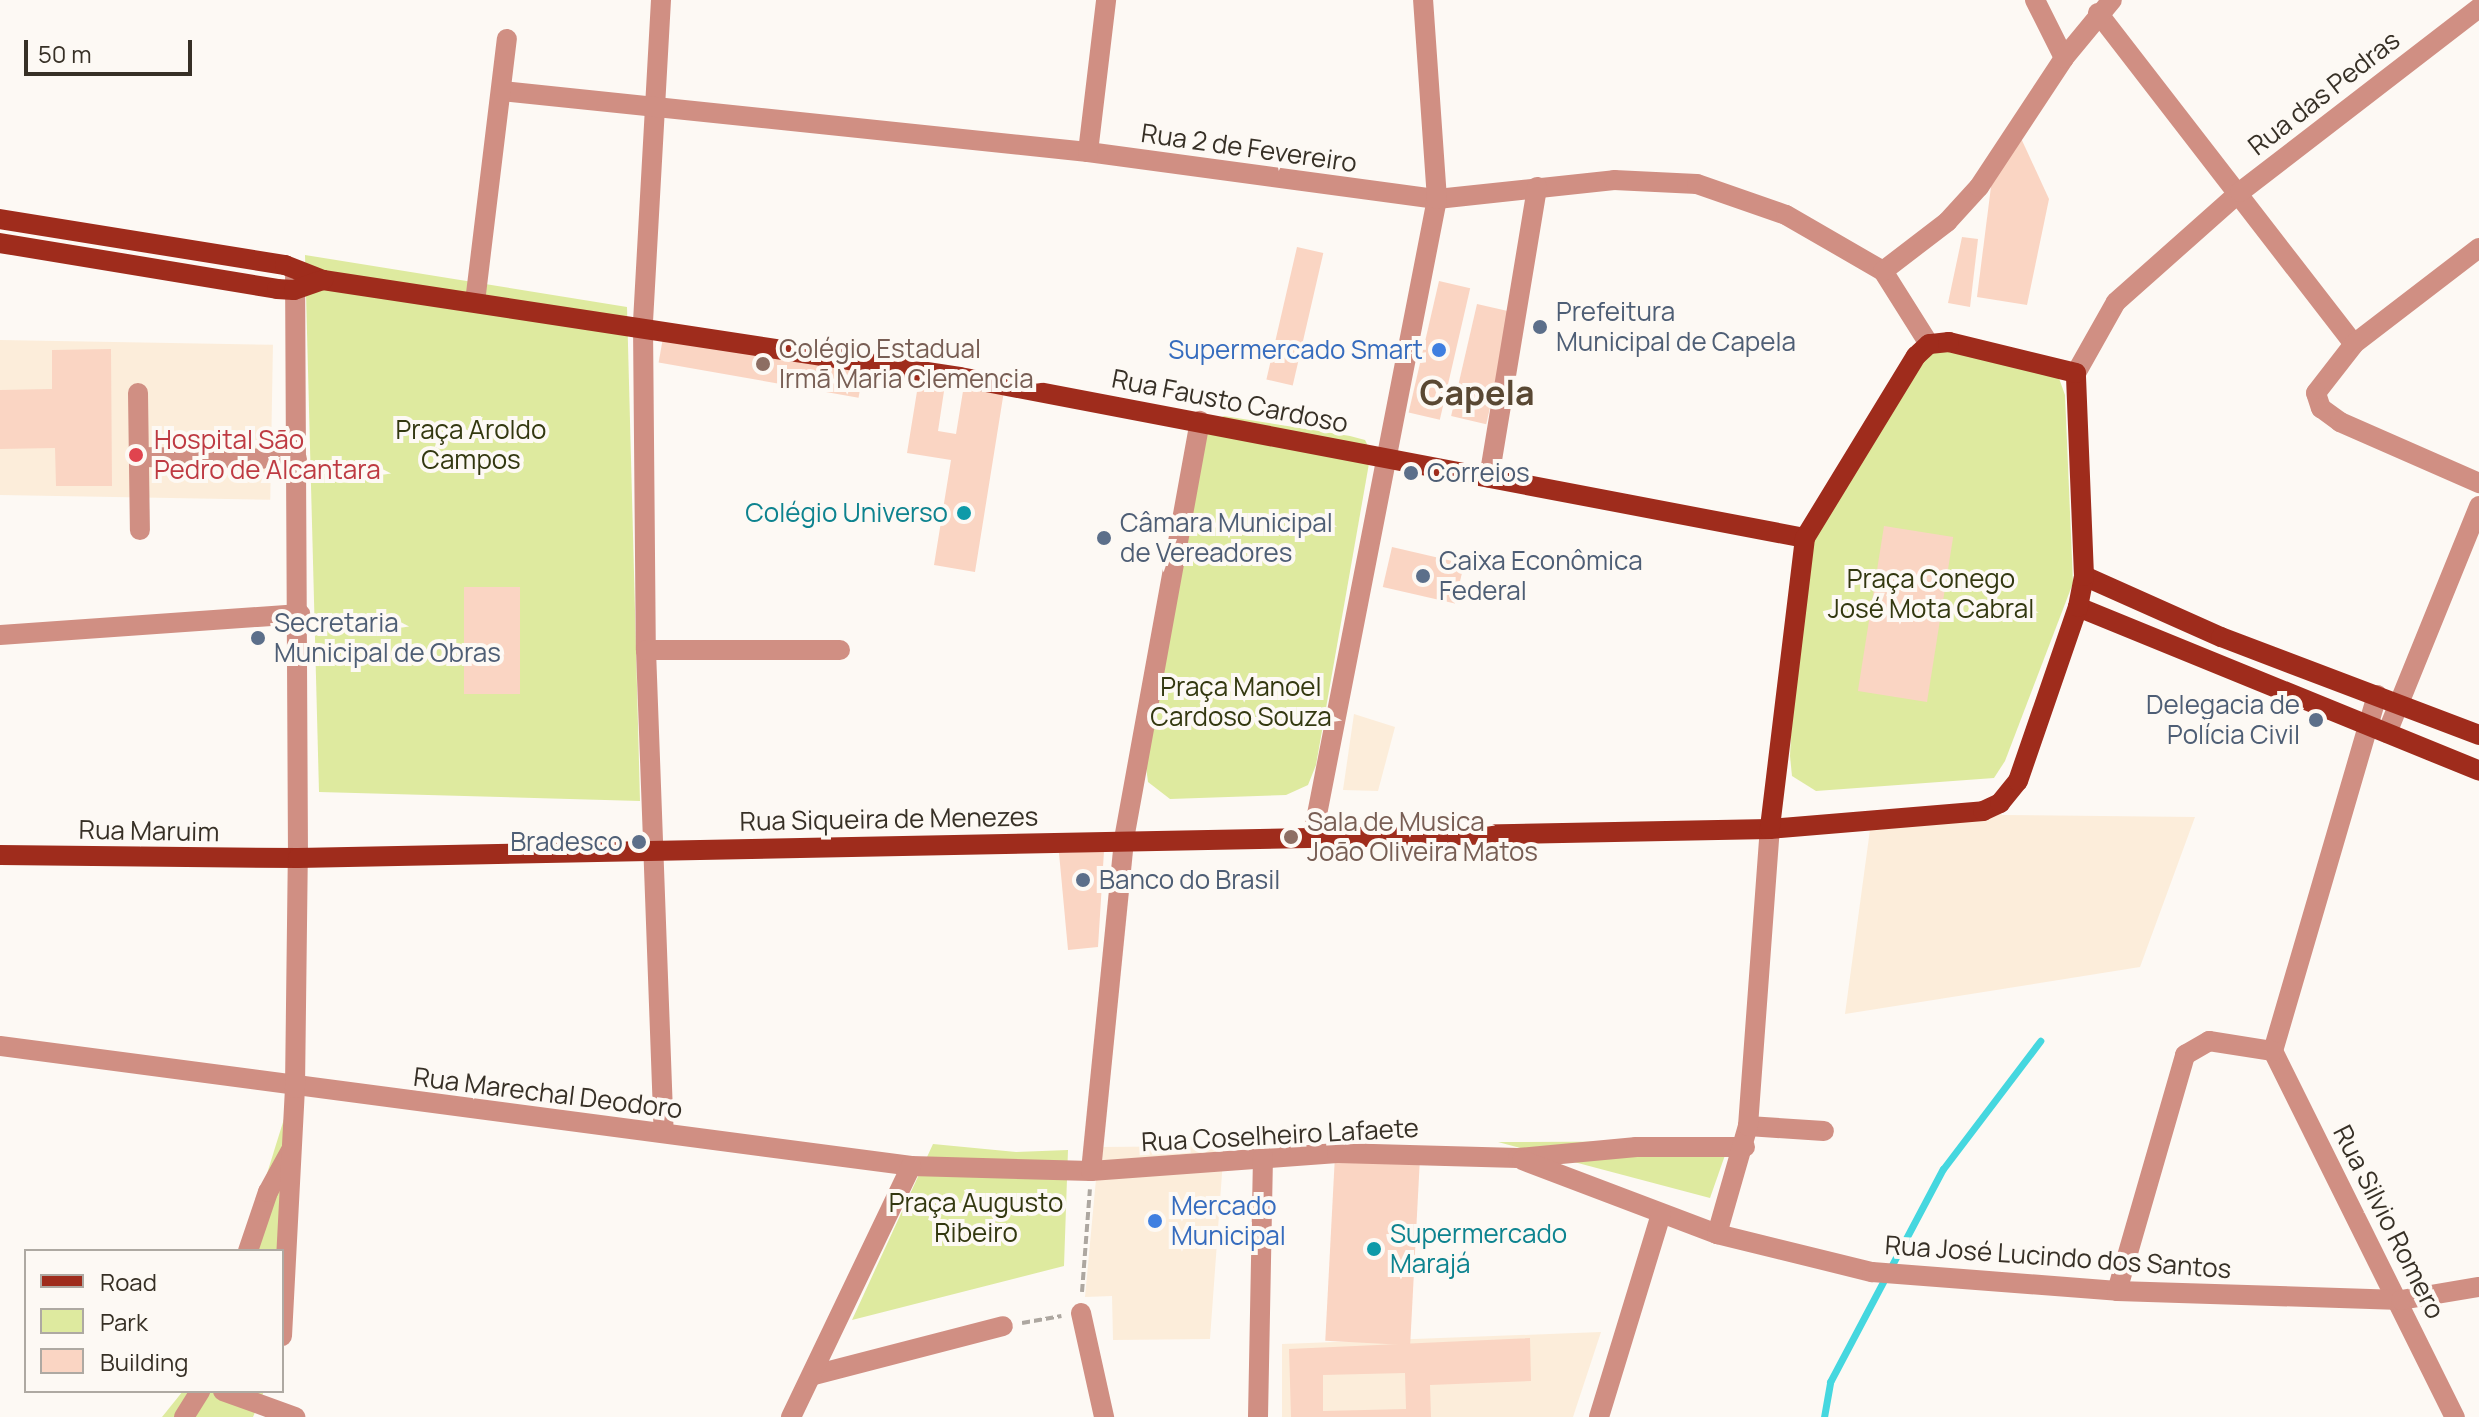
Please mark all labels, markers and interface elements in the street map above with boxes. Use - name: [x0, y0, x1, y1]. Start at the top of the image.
- scale bar: [28, 24, 196, 74]
- street label: Rua das Pedras: [2242, 24, 2406, 162]
- text: 50 m: [38, 37, 92, 70]
- street label: Rua 2 de Fevereiro: [1139, 117, 1359, 179]
- place label: Prefeitura Municipal de Capela: [1556, 296, 1796, 358]
- marker: Prefeitura Municipal de Capela: [1531, 318, 1549, 336]
- place label: Colégio Estadual Irmã Maria Clemencia: [779, 333, 1034, 394]
- place label: Supermercado Smart: [1168, 334, 1423, 366]
- marker: Supermercado Smart: [1430, 341, 1448, 359]
- marker: Colégio Estadual Irmã Maria Clemencia: [754, 355, 772, 373]
- street label: Rua Fausto Cardoso: [1109, 363, 1351, 439]
- district label: Capela: [1419, 373, 1535, 413]
- park label: Praça Aroldo Campos: [396, 414, 546, 476]
- place label: Hospital São Pedro de Alcantara: [154, 424, 381, 486]
- marker: Hospital São Pedro de Alcantara: [125, 444, 147, 466]
- place label: Correios: [1427, 457, 1530, 489]
- marker: Correios: [1402, 464, 1420, 482]
- place label: Colégio Universo: [745, 497, 948, 529]
- marker: Colégio Universo: [955, 504, 973, 522]
- place label: Câmara Municipal de Vereadores: [1120, 507, 1333, 568]
- marker: Câmara Municipal de Vereadores: [1095, 529, 1113, 547]
- place label: Caixa Econômica Federal: [1439, 545, 1643, 606]
- park label: Praça Conego José Mota Cabral: [1828, 563, 2034, 624]
- marker: Caixa Econômica Federal: [1414, 567, 1432, 585]
- place label: Secretaria Municipal de Obras: [274, 607, 501, 668]
- marker: Secretaria Municipal de Obras: [249, 629, 267, 647]
- park label: Praça Manoel Cardoso Souza: [1150, 671, 1332, 732]
- place label: Delegacia de Polícia Civil: [2146, 689, 2300, 750]
- marker: Delegacia de Polícia Civil: [2307, 711, 2325, 729]
- street label: Rua Siqueira de Menezes: [739, 801, 1039, 837]
- place label: Sala de Musica João Oliveira Matos: [1307, 806, 1538, 868]
- street label: Rua Maruim: [78, 814, 220, 848]
- place label: Bradesco: [510, 826, 623, 858]
- marker: Sala de Musica João Oliveira Matos: [1282, 828, 1300, 846]
- marker: Bradesco: [630, 833, 648, 851]
- place label: Banco do Brasil: [1099, 864, 1280, 896]
- marker: Banco do Brasil: [1074, 871, 1092, 889]
- street label: Rua Marechal Deodoro: [412, 1061, 684, 1125]
- street label: Rua Coselheiro Lafaete: [1140, 1112, 1420, 1158]
- street label: Rua Silvio Romero: [2327, 1120, 2451, 1324]
- park label: Praça Augusto Ribeiro: [889, 1187, 1063, 1248]
- place label: Mercado Municipal: [1171, 1190, 1286, 1252]
- marker: Mercado Municipal: [1146, 1212, 1164, 1230]
- place label: Supermercado Marajá: [1390, 1218, 1567, 1280]
- street label: Rua José Lucindo dos Santos: [1884, 1229, 2232, 1285]
- marker: Supermercado Marajá: [1365, 1240, 1383, 1258]
- legend: [24, 1249, 284, 1393]
- text: Road: [100, 1265, 157, 1298]
- text: Park: [100, 1305, 148, 1338]
- text: Building: [100, 1345, 188, 1378]

